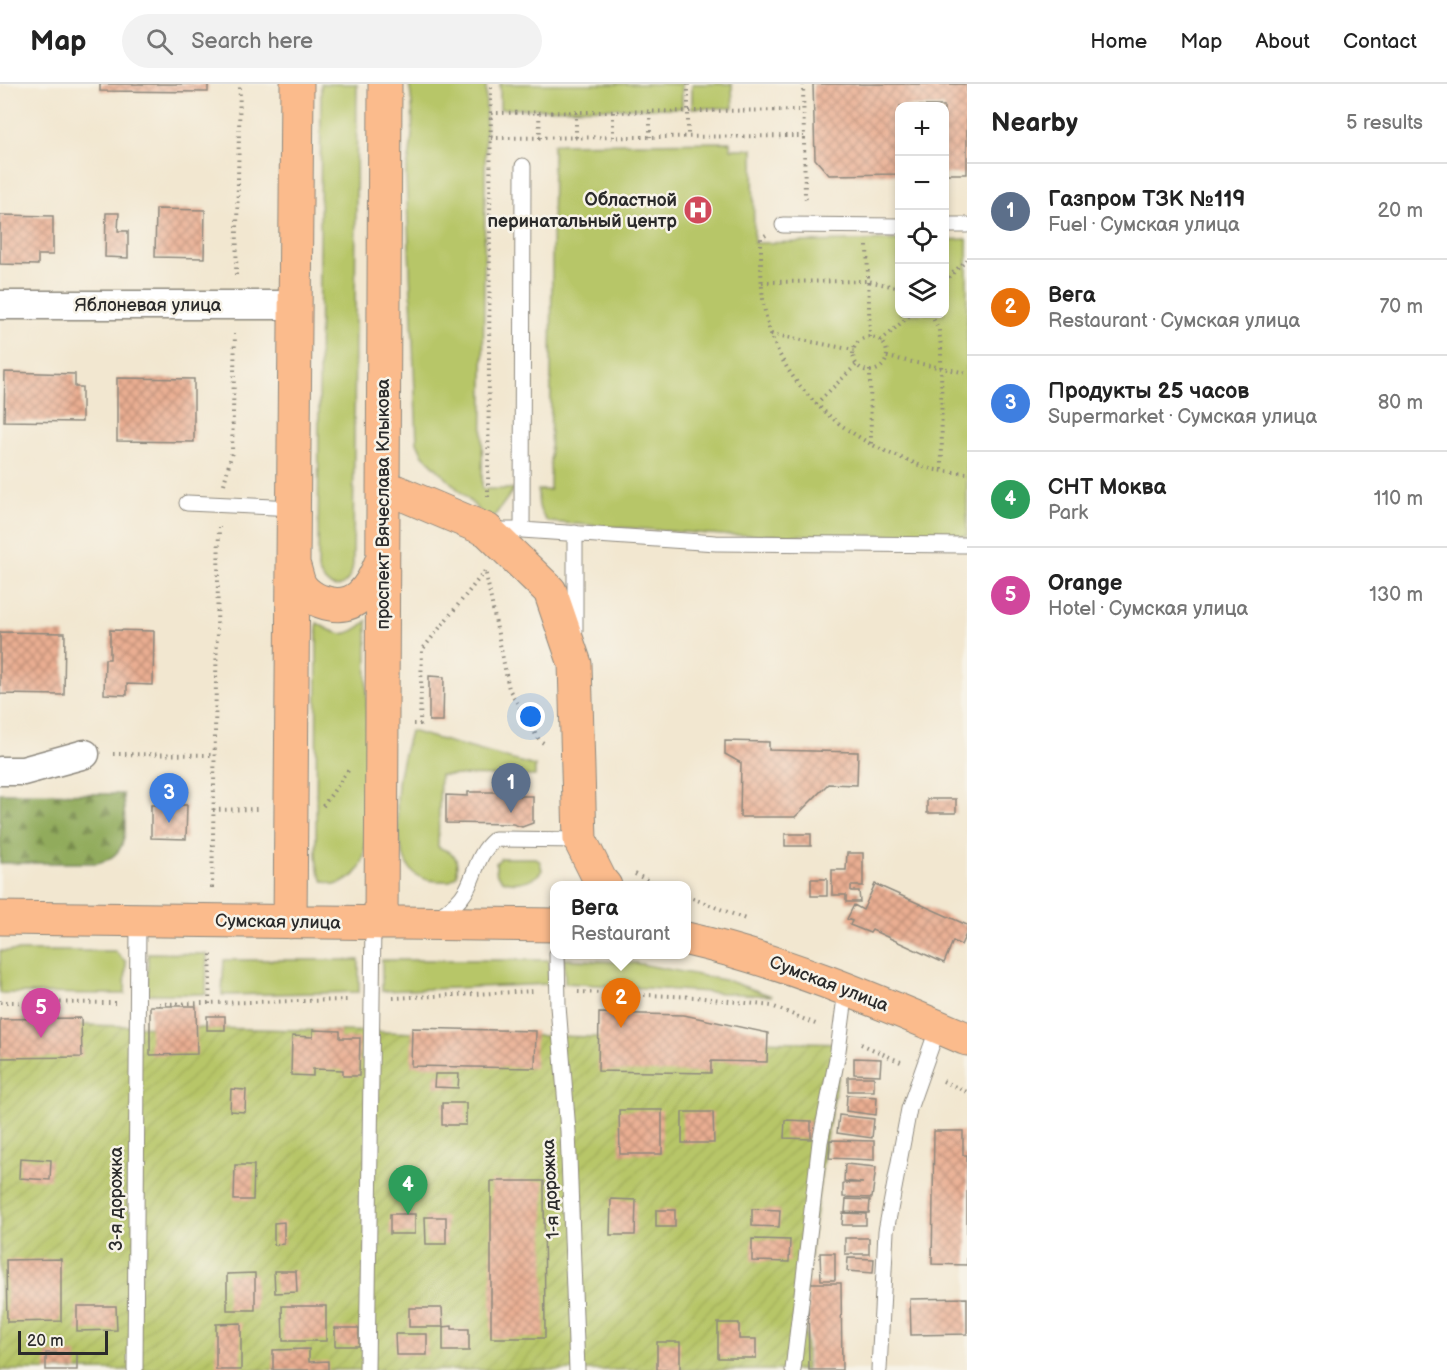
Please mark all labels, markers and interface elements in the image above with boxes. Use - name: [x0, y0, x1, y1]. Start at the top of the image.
- search box: [122, 14, 542, 68]
- text: Map: [30, 25, 86, 58]
- icon: search: [143, 25, 176, 58]
- text: Search here: [191, 28, 313, 55]
- text: Home: [1090, 29, 1147, 54]
- text: Map: [1180, 29, 1222, 54]
- text: About: [1255, 29, 1310, 54]
- text: Contact: [1343, 29, 1417, 54]
- map controls: [895, 102, 949, 318]
- button: +: [895, 102, 949, 156]
- text: Nearby: [991, 108, 1078, 139]
- text: 5 results: [1346, 111, 1423, 135]
- button: −: [895, 156, 949, 210]
- text: Газпром ТЗК №119: [1048, 186, 1245, 213]
- place label: Областной перинатальный центр: [487, 190, 677, 232]
- hospital icon: Областной перинатальный центр: [682, 194, 714, 226]
- text: 1: [1006, 199, 1015, 223]
- text: 20 m: [1378, 199, 1423, 223]
- button: locate: [895, 210, 949, 264]
- text: Fuel · Сумская улица: [1048, 213, 1240, 237]
- button: layers: [895, 264, 949, 318]
- text: Вега: [1048, 282, 1096, 309]
- street label: Яблоневая улица: [74, 295, 222, 316]
- text: 2: [1005, 295, 1016, 319]
- text: 70 m: [1379, 295, 1423, 319]
- text: Restaurant · Сумская улица: [1048, 309, 1300, 333]
- street label: проспект Вячеслава Клыкова: [373, 378, 394, 629]
- text: Продукты 25 часов: [1048, 378, 1249, 405]
- text: 3: [1005, 391, 1016, 415]
- text: 80 m: [1378, 391, 1423, 415]
- text: Supermarket · Сумская улица: [1048, 405, 1317, 429]
- text: СНТ Моква: [1048, 474, 1166, 501]
- text: 4: [1005, 487, 1016, 511]
- text: 110 m: [1374, 487, 1423, 511]
- text: Park: [1048, 501, 1088, 525]
- text: Orange: [1048, 570, 1122, 597]
- text: 5: [1005, 583, 1016, 607]
- text: 130 m: [1369, 583, 1423, 607]
- text: Hotel · Сумская улица: [1048, 597, 1248, 621]
- your location: [516, 702, 545, 731]
- pin: 1: [492, 764, 530, 813]
- pin: 3: [150, 774, 188, 823]
- popup: [550, 881, 691, 959]
- text: Вега: [571, 895, 618, 922]
- street label: Сумская улица: [215, 910, 341, 934]
- text: Restaurant: [571, 922, 670, 946]
- street label: Сумская улица: [767, 952, 892, 1016]
- pin: 2: [602, 978, 640, 1028]
- pin: 5: [22, 988, 60, 1038]
- street label: 1-я дорожка: [538, 1138, 564, 1240]
- street label: 3-я дорожка: [106, 1146, 127, 1251]
- pin: 4: [388, 1166, 428, 1215]
- scale bar: [18, 1328, 108, 1356]
- text: 20 m: [27, 1332, 63, 1351]

